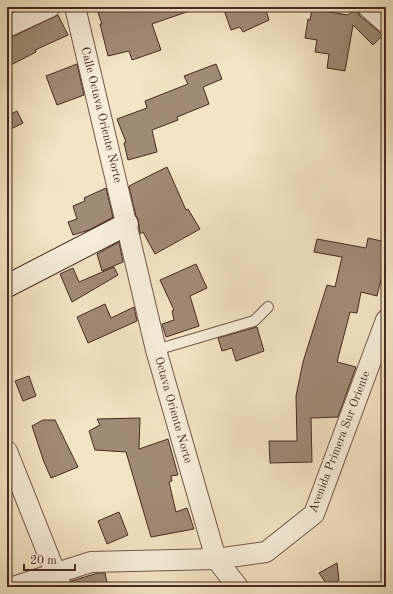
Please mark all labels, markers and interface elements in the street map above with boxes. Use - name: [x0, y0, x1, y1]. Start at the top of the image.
- street label: Calle Octava Oriente Norte: [78, 46, 124, 185]
- street label: Octava Oriente Norte: [152, 355, 194, 465]
- street label: Avenida Primera Sur Oriente: [307, 369, 373, 515]
- scale bar: [24, 546, 75, 572]
- text: 20 m: [30, 555, 57, 567]

